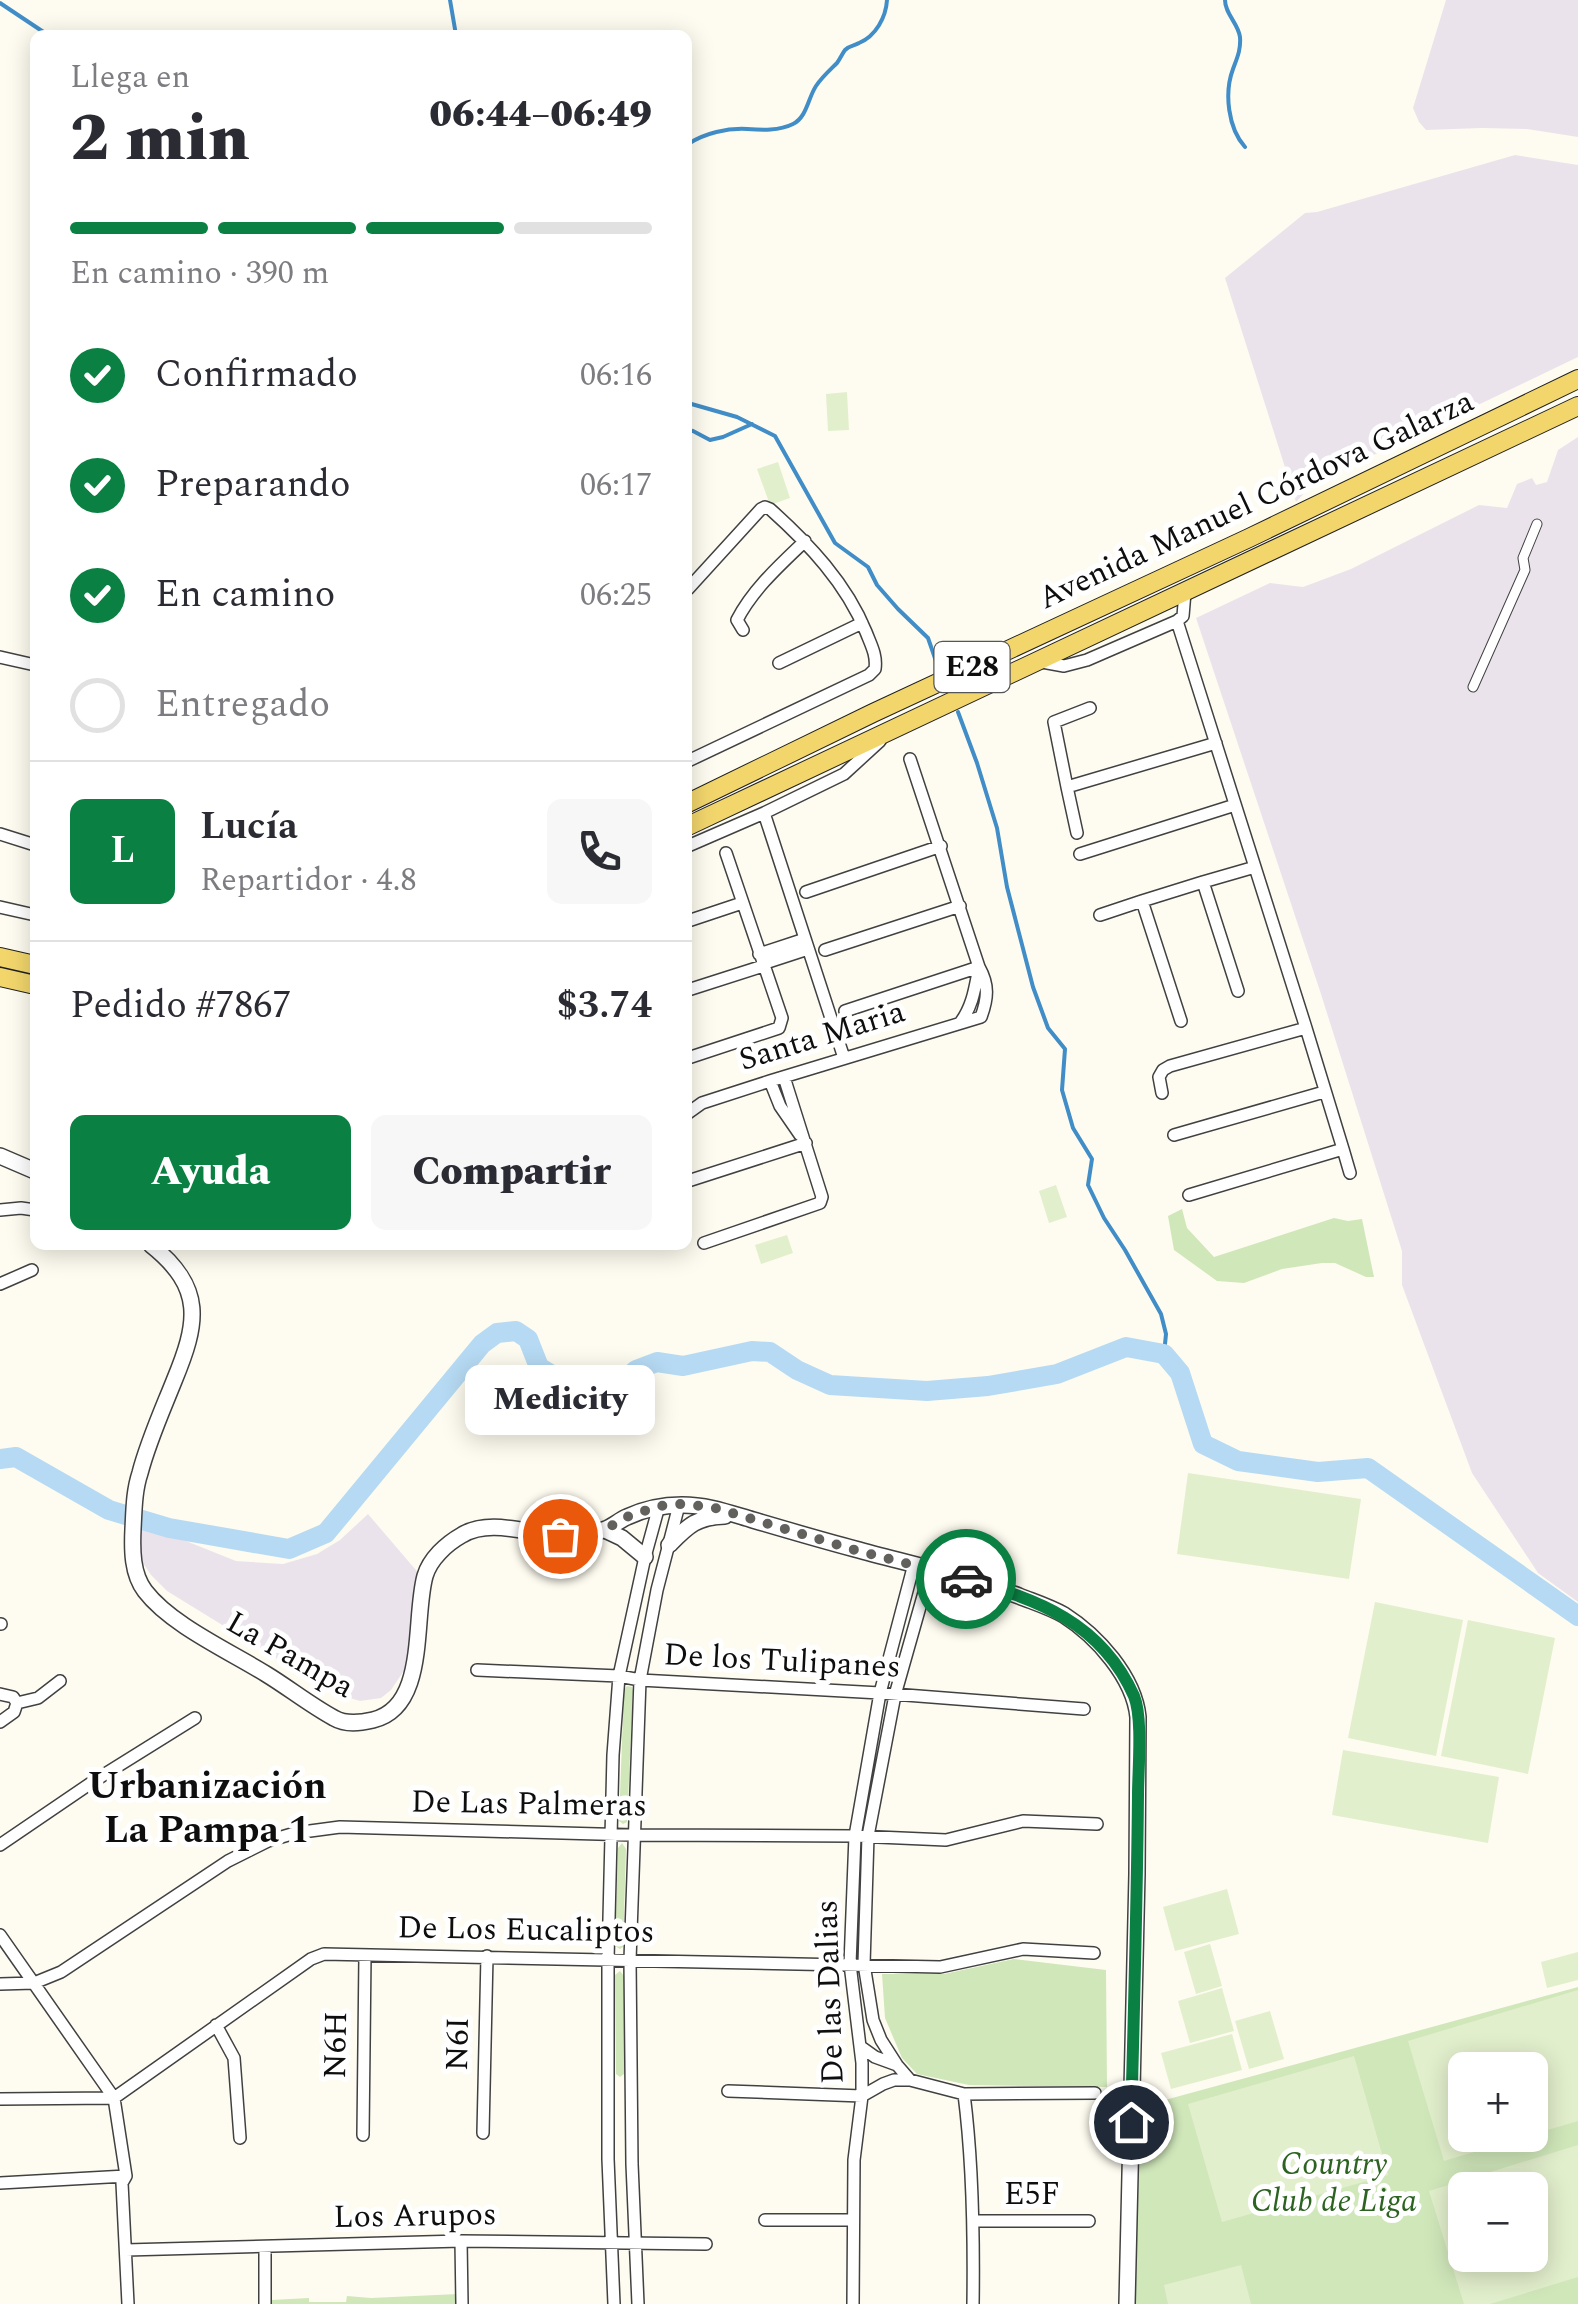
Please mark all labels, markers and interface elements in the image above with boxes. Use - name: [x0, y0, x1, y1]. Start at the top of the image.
- text: Llega en: [70, 53, 190, 102]
- text: 06:44–06:49: [429, 86, 652, 144]
- text: 2 min: [70, 90, 250, 189]
- text: En camino · 390 m: [70, 249, 329, 298]
- text: Confirmado: [155, 346, 358, 404]
- icon: check: [70, 348, 125, 403]
- text: 06:16: [580, 351, 652, 400]
- street label: Avenida Manuel Córdova Galarza: [1030, 377, 1482, 623]
- text: Preparando: [155, 456, 351, 514]
- icon: check: [70, 458, 125, 513]
- text: 06:17: [580, 461, 652, 510]
- text: En camino: [155, 566, 335, 624]
- icon: check: [70, 568, 125, 623]
- text: 06:25: [580, 571, 652, 620]
- road number: E28: [934, 642, 1010, 692]
- text: Entregado: [155, 676, 330, 734]
- text: Lucía: [200, 798, 298, 856]
- button: phone: [547, 799, 652, 904]
- text: L: [110, 822, 135, 880]
- text: Repartidor · 4.8: [200, 856, 417, 905]
- text: Pedido #7867: [70, 977, 291, 1035]
- text: $3.74: [557, 977, 652, 1035]
- street label: Santa Maria: [733, 987, 912, 1085]
- button: Ayuda: [70, 1115, 351, 1230]
- button: Compartir: [371, 1115, 652, 1230]
- callout: Medicity: [465, 1366, 655, 1436]
- text: Medicity: [493, 1375, 627, 1424]
- pin: [518, 1494, 603, 1579]
- icon: bag: [533, 1509, 588, 1564]
- courier: [916, 1529, 1016, 1629]
- icon: car: [939, 1552, 994, 1607]
- street label: La Pampa: [217, 1599, 364, 1712]
- street label: De los Tulipanes: [662, 1630, 902, 1692]
- district label: Urbanización La Pampa 1: [87, 1758, 327, 1860]
- street label: De Las Palmeras: [411, 1777, 647, 1831]
- street label: De las Dalias: [802, 1899, 858, 2085]
- street label: De Los Eucaliptos: [397, 1903, 655, 1957]
- street label: N6H: [311, 2011, 361, 2079]
- street label: N6I: [433, 2017, 483, 2071]
- map controls: [1448, 2052, 1548, 2272]
- button: +: [1448, 2052, 1548, 2152]
- pin: [1089, 2080, 1174, 2165]
- icon: home: [1104, 2095, 1159, 2150]
- park label: Country Club de Liga: [1251, 2140, 1417, 2226]
- street label: E5F: [1004, 2170, 1060, 2219]
- button: −: [1448, 2172, 1548, 2272]
- street label: Los Arupos: [333, 2190, 497, 2242]

